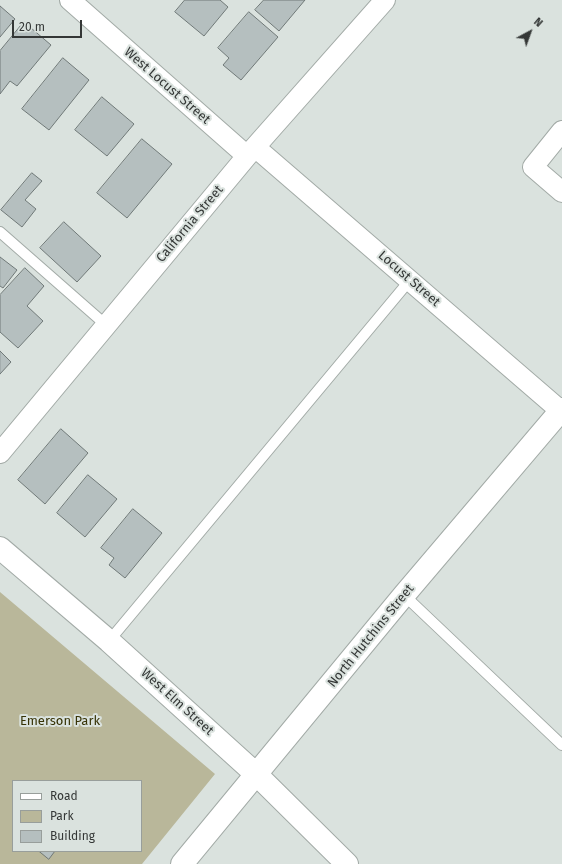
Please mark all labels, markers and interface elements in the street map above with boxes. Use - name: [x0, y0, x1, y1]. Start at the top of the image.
- scale bar: [14, 12, 84, 38]
- north arrow: [510, 12, 550, 52]
- text: N: [531, 15, 545, 30]
- text: 20 m: [19, 20, 45, 34]
- street label: West Locust Street: [121, 44, 213, 128]
- street label: California Street: [153, 182, 227, 266]
- street label: Locust Street: [375, 248, 443, 310]
- street label: North Hutchins Street: [325, 581, 417, 691]
- street label: West Elm Street: [137, 665, 217, 739]
- park label: Emerson Park: [20, 713, 100, 729]
- legend: [12, 780, 142, 852]
- text: Road: [50, 789, 78, 803]
- text: Park: [50, 809, 74, 823]
- text: Building: [50, 829, 95, 843]

